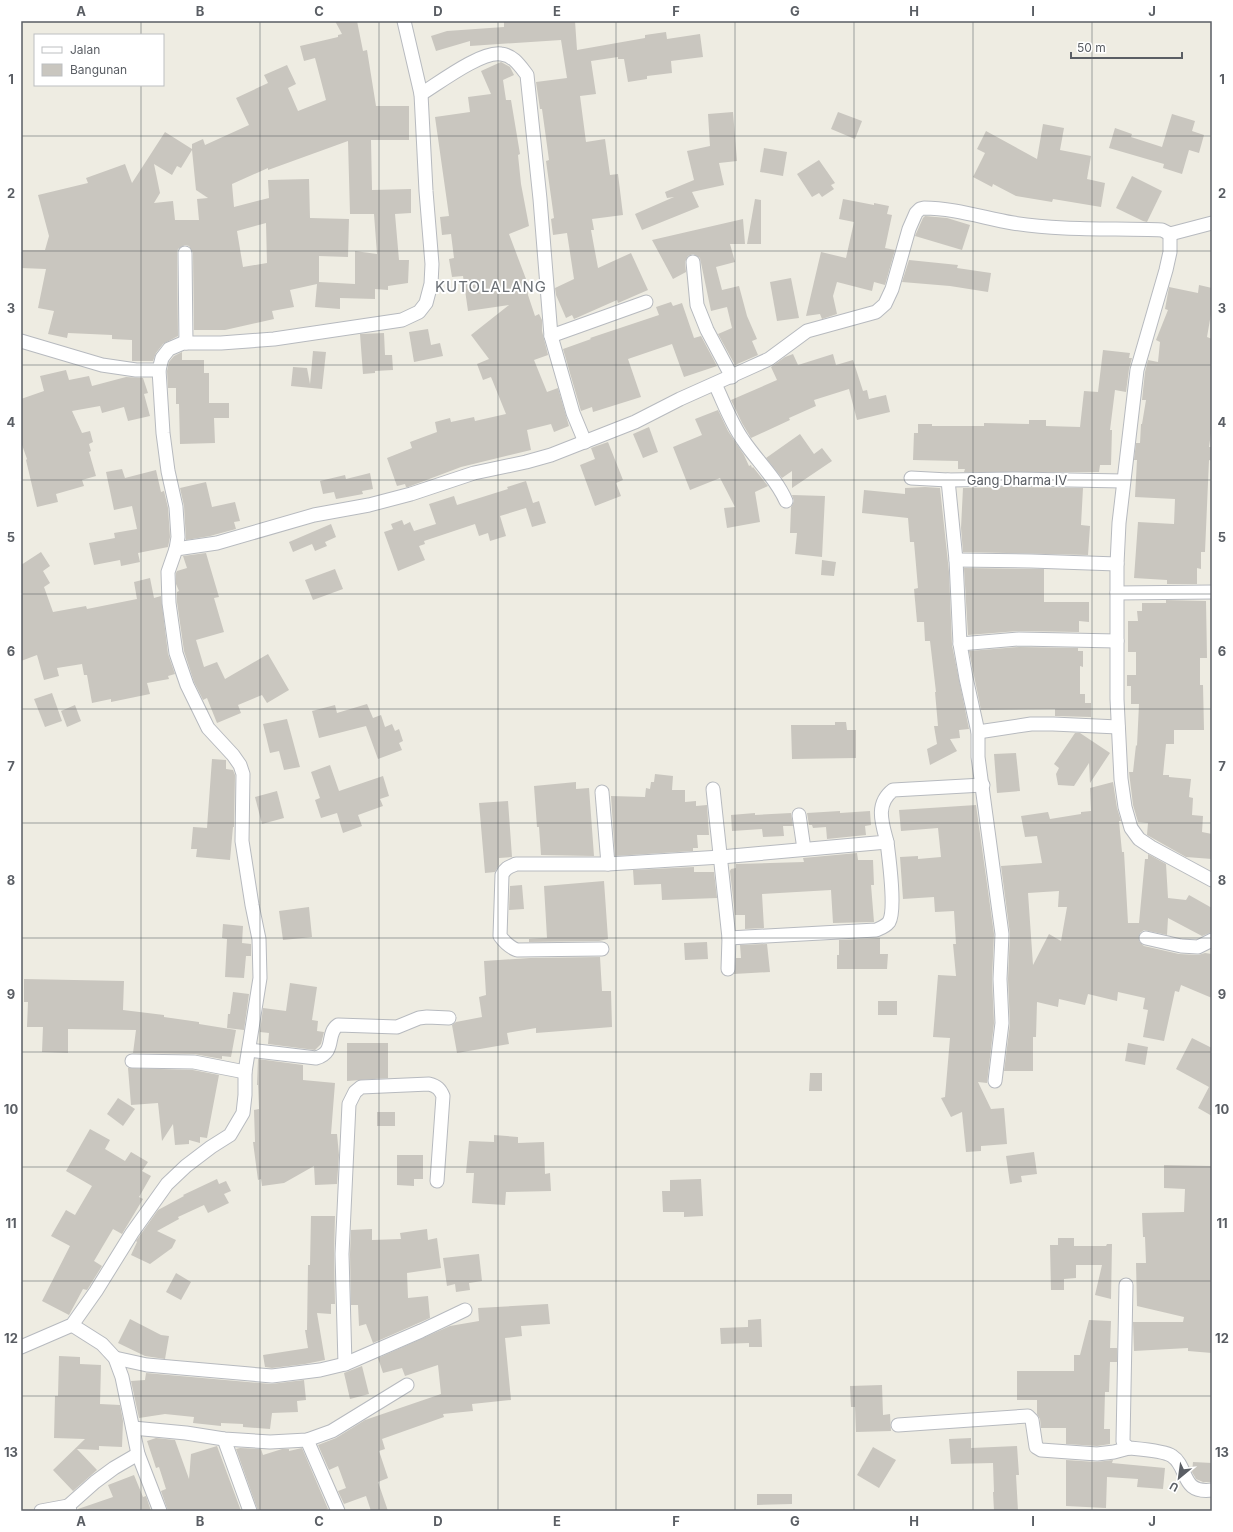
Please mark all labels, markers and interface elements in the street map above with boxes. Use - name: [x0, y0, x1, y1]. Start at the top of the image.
- text: A: [76, 3, 86, 19]
- text: B: [196, 3, 205, 19]
- text: C: [314, 3, 324, 19]
- text: D: [433, 3, 443, 19]
- text: E: [553, 3, 561, 19]
- text: F: [672, 3, 680, 19]
- text: G: [790, 3, 800, 19]
- text: H: [909, 3, 919, 19]
- text: I: [1031, 3, 1035, 19]
- text: J: [1148, 3, 1156, 19]
- legend: [34, 34, 164, 86]
- scale bar: [1071, 34, 1182, 60]
- text: 50 m: [1077, 40, 1106, 55]
- text: Jalan: [70, 42, 100, 57]
- text: Bangunan: [70, 62, 127, 77]
- text: 1: [8, 71, 14, 87]
- text: 1: [1219, 71, 1225, 87]
- text: 2: [7, 185, 15, 201]
- text: 2: [1218, 185, 1226, 201]
- district label: KUTOLALANG: [435, 277, 547, 296]
- text: 3: [7, 300, 15, 316]
- text: 3: [1218, 300, 1226, 316]
- text: 4: [7, 414, 16, 430]
- text: 4: [1218, 414, 1227, 430]
- street label: Gang Dharma IV: [967, 472, 1067, 488]
- text: 5: [7, 529, 15, 545]
- text: 5: [1218, 529, 1226, 545]
- text: 6: [7, 643, 15, 659]
- text: 6: [1218, 643, 1226, 659]
- text: 7: [7, 758, 15, 774]
- text: 7: [1218, 758, 1226, 774]
- text: 8: [7, 872, 15, 888]
- text: 8: [1218, 872, 1226, 888]
- text: 9: [7, 986, 15, 1002]
- text: 9: [1218, 986, 1226, 1002]
- text: 10: [4, 1101, 18, 1117]
- text: 10: [1215, 1101, 1229, 1117]
- text: 11: [5, 1215, 17, 1231]
- text: 11: [1216, 1215, 1228, 1231]
- text: 12: [4, 1330, 18, 1346]
- text: 12: [1215, 1330, 1229, 1346]
- text: 13: [4, 1444, 18, 1460]
- text: 13: [1215, 1444, 1229, 1460]
- north arrow: [1159, 1458, 1199, 1498]
- text: U: [1167, 1479, 1181, 1495]
- text: A: [76, 1513, 86, 1529]
- text: B: [196, 1513, 205, 1529]
- text: C: [314, 1513, 324, 1529]
- text: D: [433, 1513, 443, 1529]
- text: E: [553, 1513, 561, 1529]
- text: F: [672, 1513, 680, 1529]
- text: G: [790, 1513, 800, 1529]
- text: H: [909, 1513, 919, 1529]
- text: I: [1031, 1513, 1035, 1529]
- text: J: [1148, 1513, 1156, 1529]

